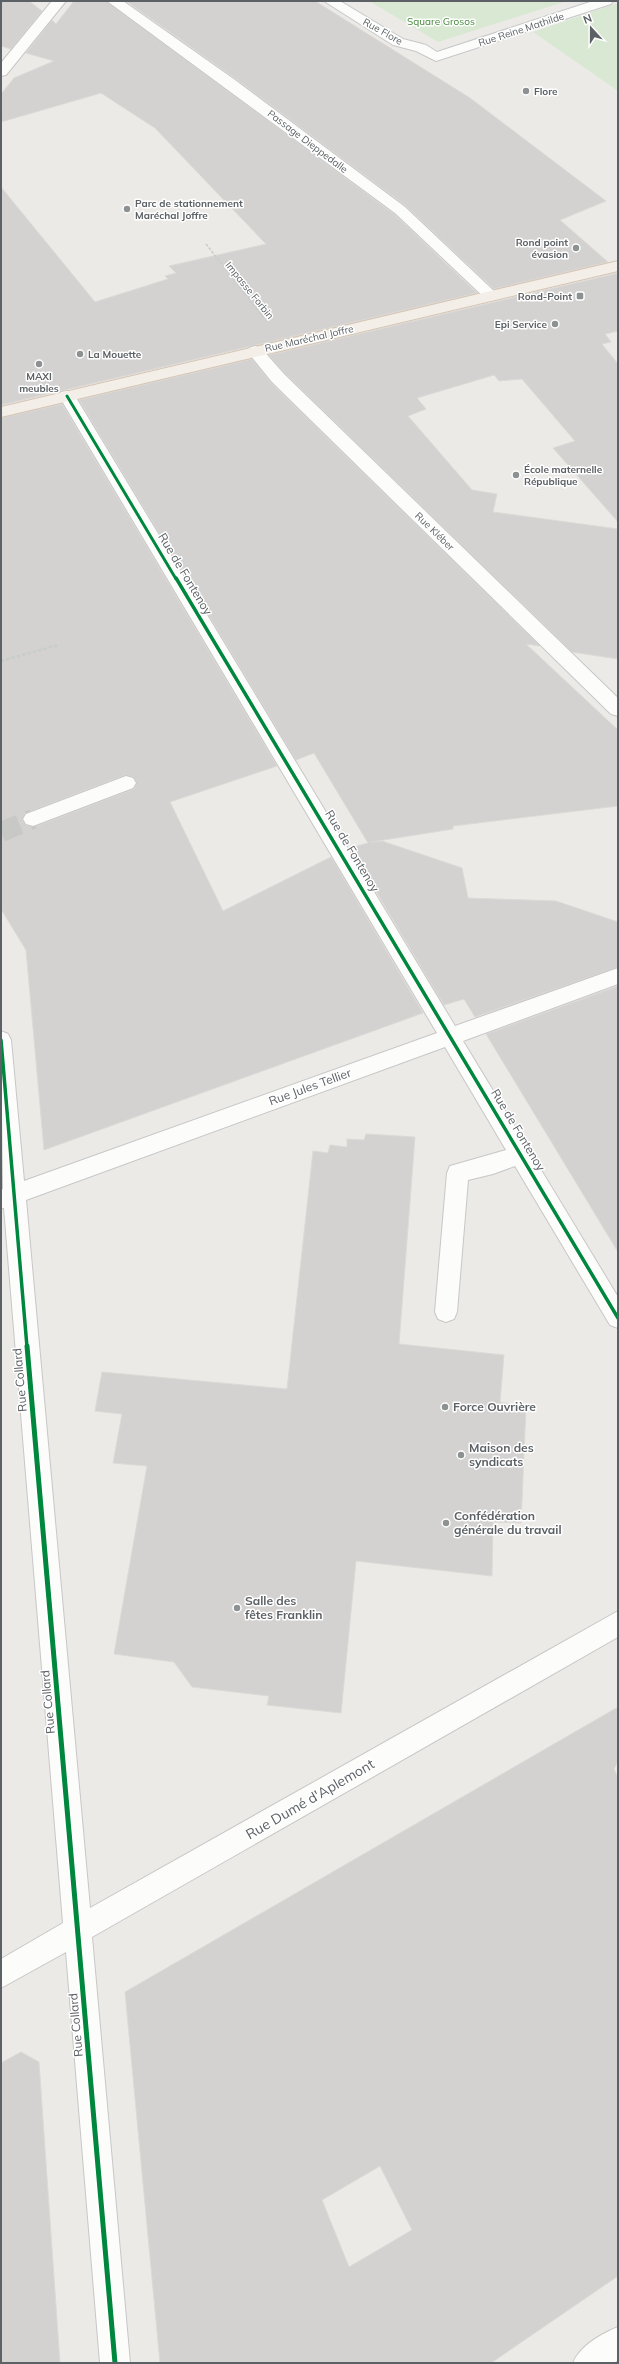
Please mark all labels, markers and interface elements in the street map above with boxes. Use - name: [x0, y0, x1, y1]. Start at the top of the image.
- north arrow: [571, 8, 611, 48]
- street label: Rue Reine Mathilde: [477, 9, 566, 49]
- text: N: [581, 11, 594, 27]
- street label: Rue Flore: [361, 15, 405, 48]
- park label: Square Grosos: [407, 15, 475, 28]
- place label: Flore: [534, 85, 558, 98]
- marker: Flore: [521, 86, 531, 96]
- street label: Passage Dieppedalle: [265, 107, 350, 176]
- place label: Parc de stationnement Maréchal Joffre: [135, 197, 243, 222]
- marker: Parc de stationnement Maréchal Joffre: [122, 204, 132, 214]
- place label: Rond point évasion: [516, 236, 568, 261]
- marker: Rond point évasion: [571, 243, 581, 253]
- street label: Impasse Forbin: [222, 259, 277, 322]
- place label: Rond-Point: [518, 290, 572, 303]
- marker: Rond-Point: [575, 291, 585, 301]
- place label: Epi Service: [495, 318, 548, 331]
- marker: Epi Service: [550, 319, 560, 329]
- street label: Rue Maréchal Joffre: [263, 322, 355, 355]
- place label: La Mouette: [88, 348, 142, 361]
- marker: La Mouette: [75, 349, 85, 359]
- marker: MAXI meubles: [34, 359, 44, 369]
- place label: MAXI meubles: [19, 370, 59, 395]
- place label: École maternelle République: [524, 463, 603, 488]
- marker: École maternelle République: [511, 470, 521, 480]
- street label: Rue Kléber: [412, 509, 457, 554]
- street label: Rue de Fontenoy: [155, 530, 216, 618]
- street label: Rue de Fontenoy: [322, 807, 383, 895]
- street label: Rue Jules Tellier: [267, 1064, 354, 1108]
- street label: Rue de Fontenoy: [488, 1086, 549, 1174]
- street label: Rue Collard: [9, 1348, 30, 1413]
- place label: Force Ouvrière: [453, 1399, 536, 1414]
- marker: Force Ouvrière: [440, 1402, 450, 1412]
- place label: Maison des syndicats: [469, 1440, 534, 1469]
- marker: Maison des syndicats: [456, 1450, 466, 1460]
- place label: Confédération générale du travail: [454, 1508, 562, 1537]
- marker: Confédération générale du travail: [441, 1518, 451, 1528]
- place label: Salle des fêtes Franklin: [245, 1593, 322, 1622]
- marker: Salle des fêtes Franklin: [232, 1603, 242, 1613]
- street label: Rue Collard: [37, 1670, 58, 1735]
- street label: Rue Dumé d'Aplemont: [242, 1755, 378, 1843]
- street label: Rue Collard: [65, 1993, 86, 2058]

